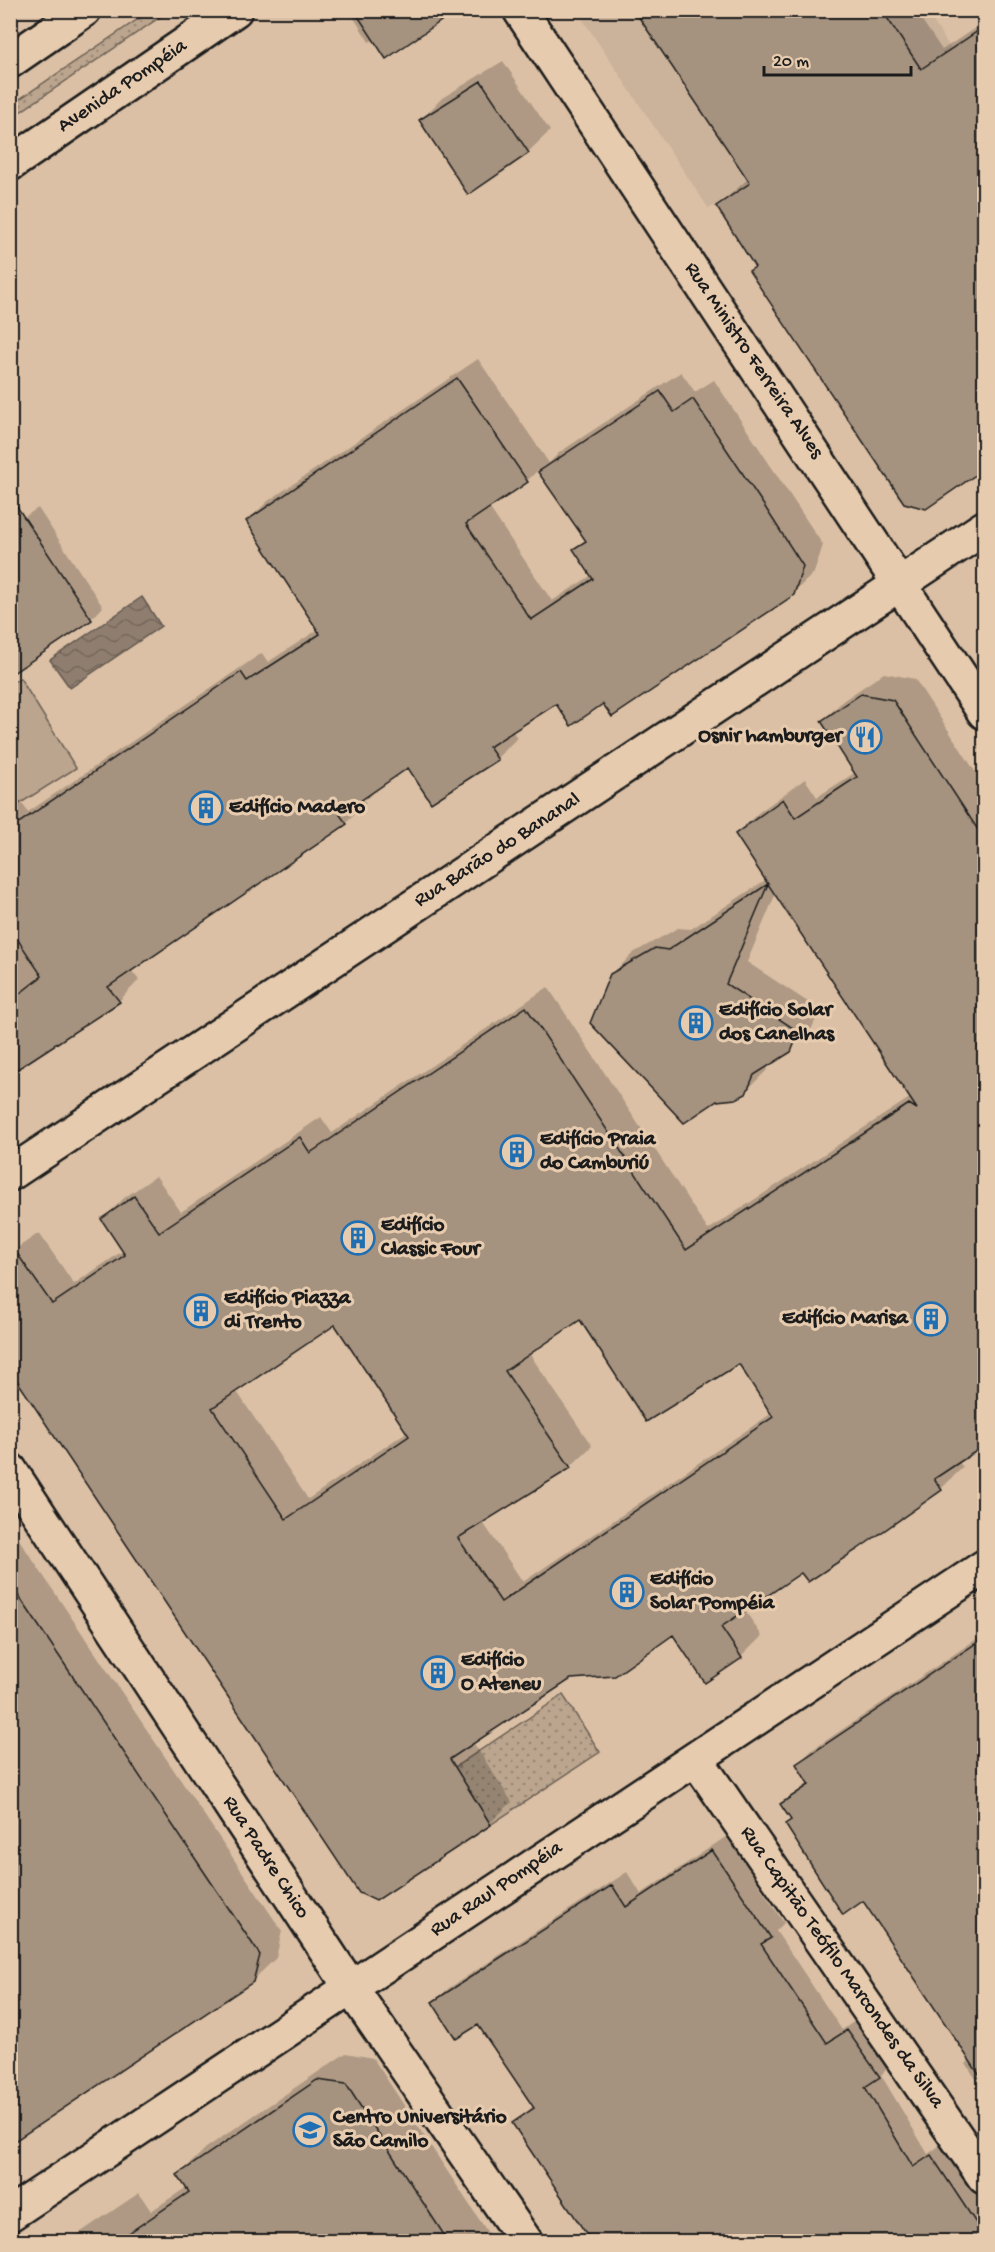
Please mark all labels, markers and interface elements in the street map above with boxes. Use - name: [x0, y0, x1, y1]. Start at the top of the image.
- street label: Avenida Pompéia: [54, 34, 194, 140]
- scale bar: [764, 39, 911, 77]
- text: 20 m: [773, 52, 809, 73]
- street label: Rua Ministro Ferreira Alves: [678, 258, 829, 465]
- restaurant icon: Osnir hamburger: [847, 719, 883, 755]
- place label: Osnir hamburger: [698, 725, 845, 750]
- street label: Rua Barão do Bananal: [410, 788, 586, 914]
- building icon: Edifício Madero: [188, 790, 224, 826]
- place label: Edifício Madero: [229, 796, 365, 821]
- place label: Edifício Solar dos Canelhas: [719, 999, 835, 1048]
- building icon: Edifício Solar dos Canelhas: [678, 1005, 714, 1041]
- place label: Edifício Praia do Camburiú: [540, 1128, 657, 1177]
- building icon: Edifício Praia do Camburiú: [499, 1134, 535, 1170]
- place label: Edifício Classic Four: [380, 1214, 482, 1263]
- building icon: Edifício Classic Four: [340, 1220, 376, 1256]
- place label: Edifício Piazza di Trento: [224, 1287, 352, 1336]
- building icon: Edifício Piazza di Trento: [183, 1293, 219, 1329]
- building icon: Edifício Marisa: [913, 1301, 949, 1337]
- place label: Edifício Marisa: [782, 1307, 909, 1332]
- place label: Edifício Solar Pompéia: [650, 1568, 775, 1617]
- building icon: Edifício Solar Pompéia: [609, 1574, 645, 1610]
- place label: Edifício O Ateneu: [461, 1649, 541, 1698]
- building icon: Edifício O Ateneu: [420, 1655, 456, 1691]
- street label: Rua Padre Chico: [216, 1792, 314, 1924]
- street label: Rua Capitão Teófilo Marcondes da Silva: [734, 1822, 949, 2115]
- street label: Rua Raul Pompéia: [426, 1836, 569, 1944]
- place label: Centro Universitário São Camilo: [332, 2106, 507, 2155]
- school or university icon: Centro Universitário São Camilo: [292, 2112, 328, 2148]

